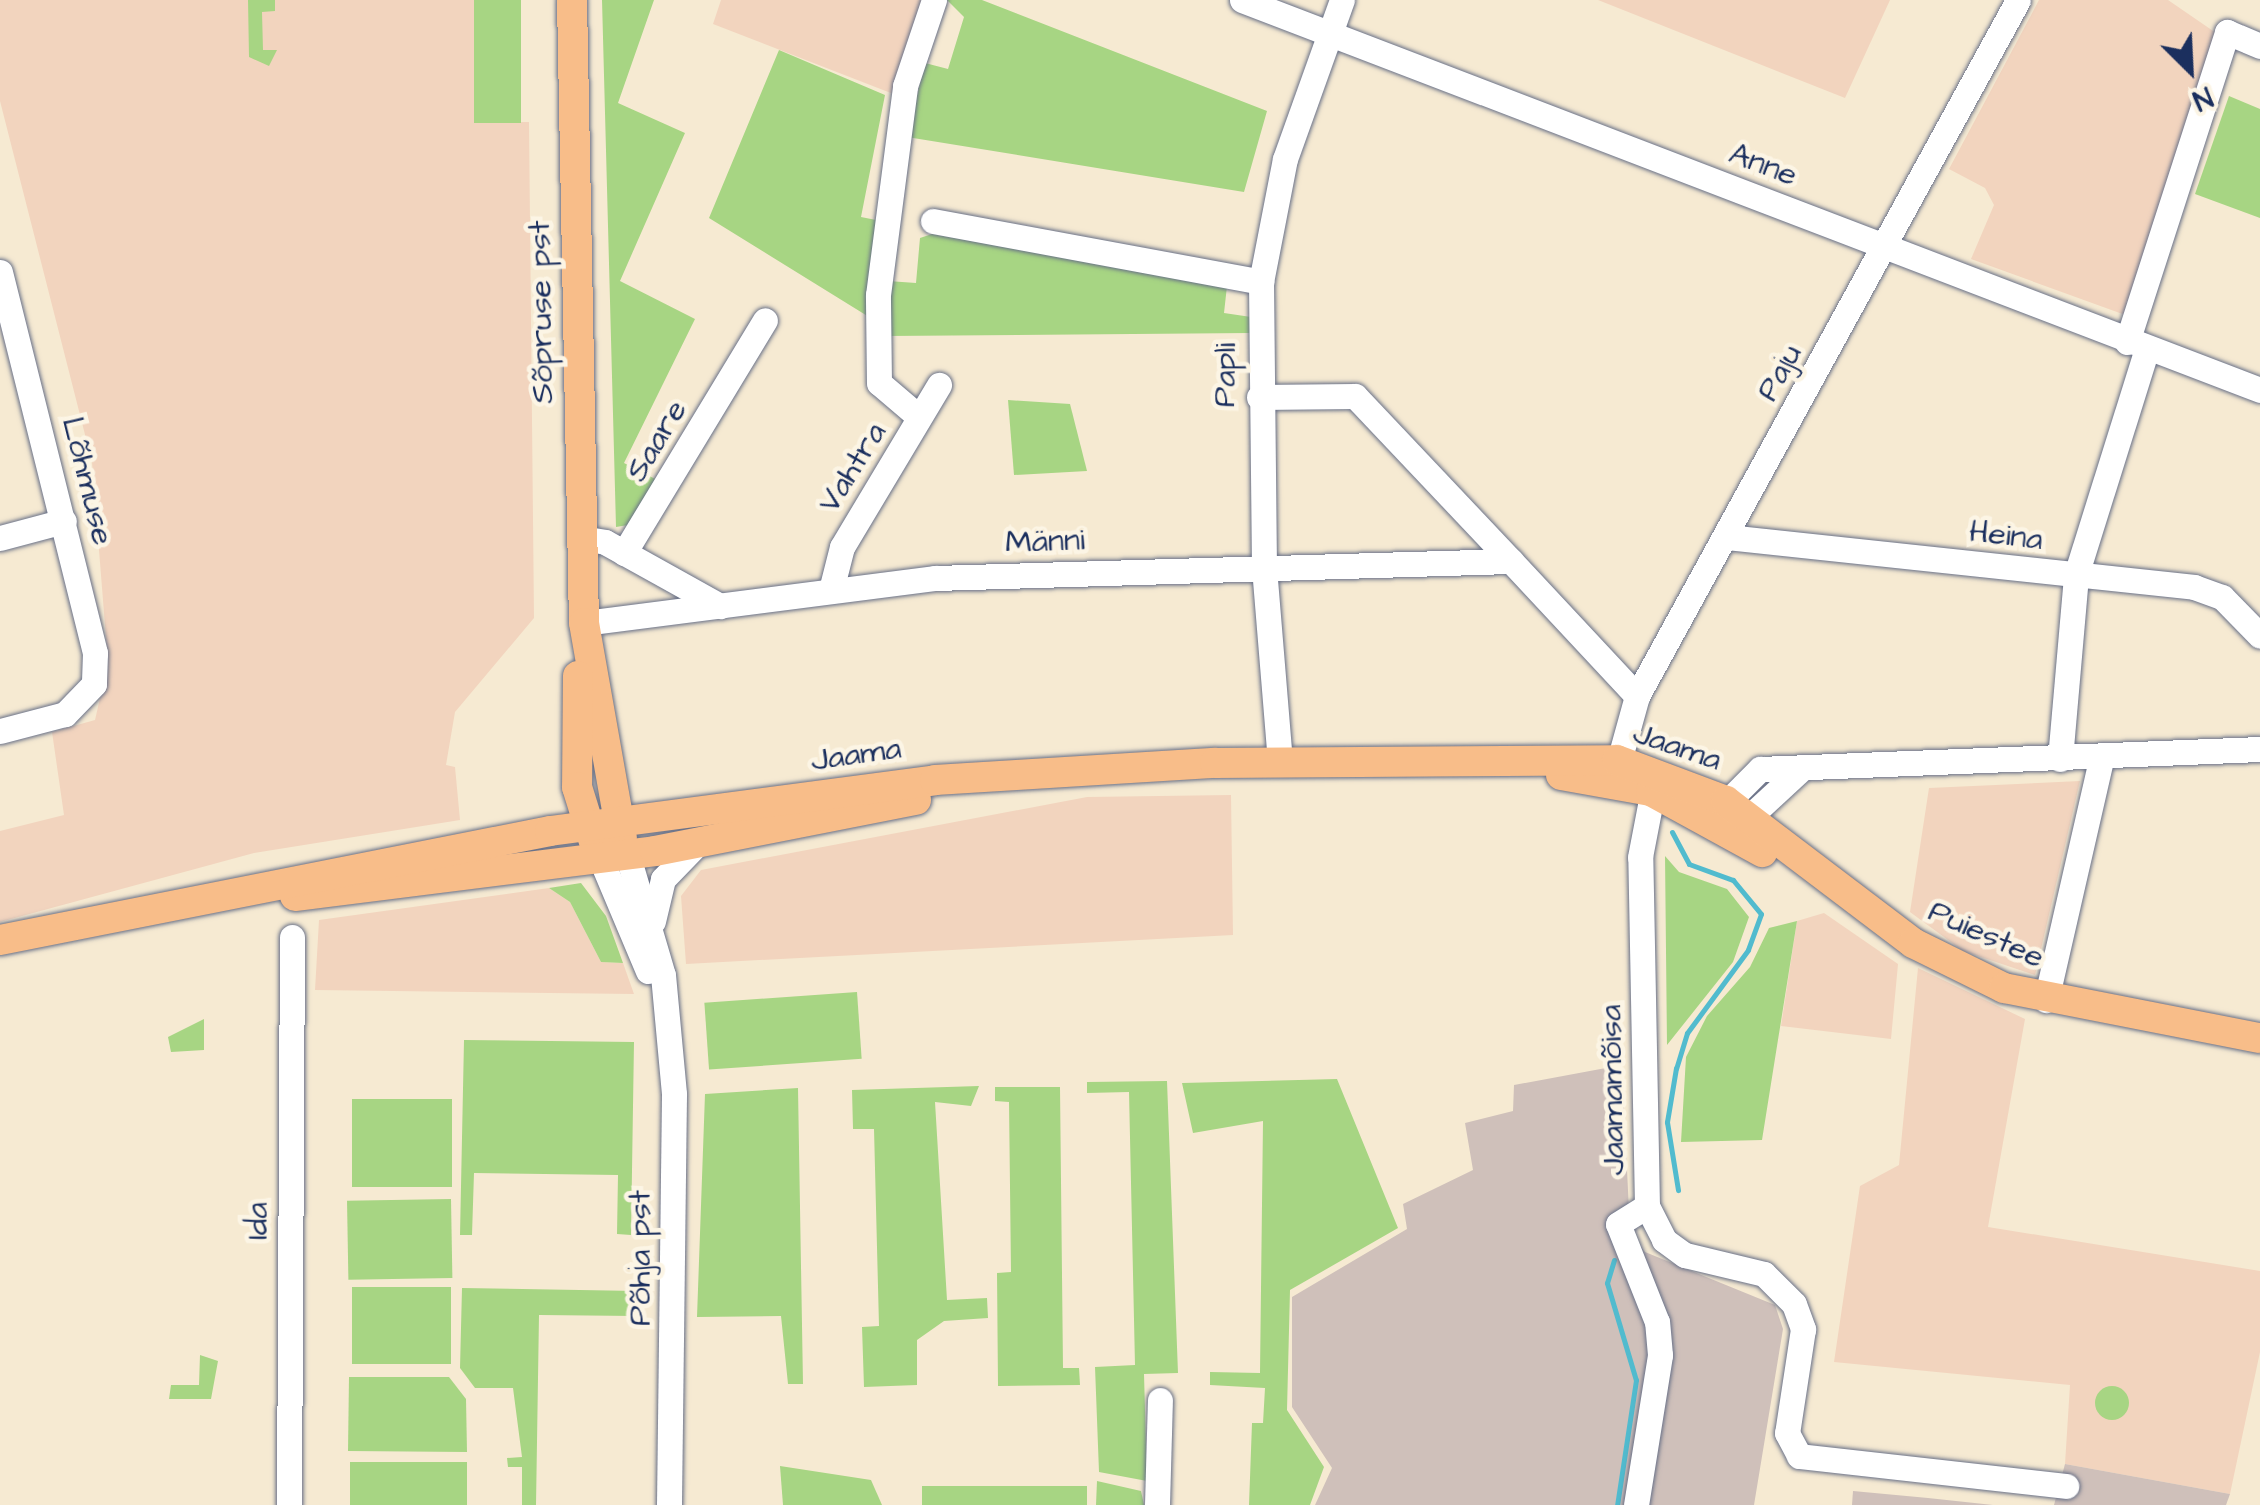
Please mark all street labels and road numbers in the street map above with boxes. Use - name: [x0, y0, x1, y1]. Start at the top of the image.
- street label: Anne: [1724, 135, 1802, 195]
- street label: Sõpruse pst: [521, 220, 563, 404]
- street label: Paju: [1749, 338, 1811, 408]
- street label: Papli: [1206, 342, 1246, 408]
- street label: Saare: [618, 393, 696, 489]
- street label: Lõhmuse: [53, 413, 121, 549]
- street label: Vahtra: [810, 416, 896, 520]
- street label: Heina: [1967, 512, 2045, 560]
- street label: Männi: [1005, 521, 1085, 563]
- street label: Jaama: [1628, 714, 1726, 780]
- street label: Jaama: [808, 730, 904, 780]
- street label: Puiestee: [1922, 893, 2050, 977]
- street label: Jaamamõisa: [1592, 1004, 1634, 1176]
- street label: Põhja pst: [622, 1190, 660, 1326]
- street label: Ida: [239, 1202, 277, 1240]

